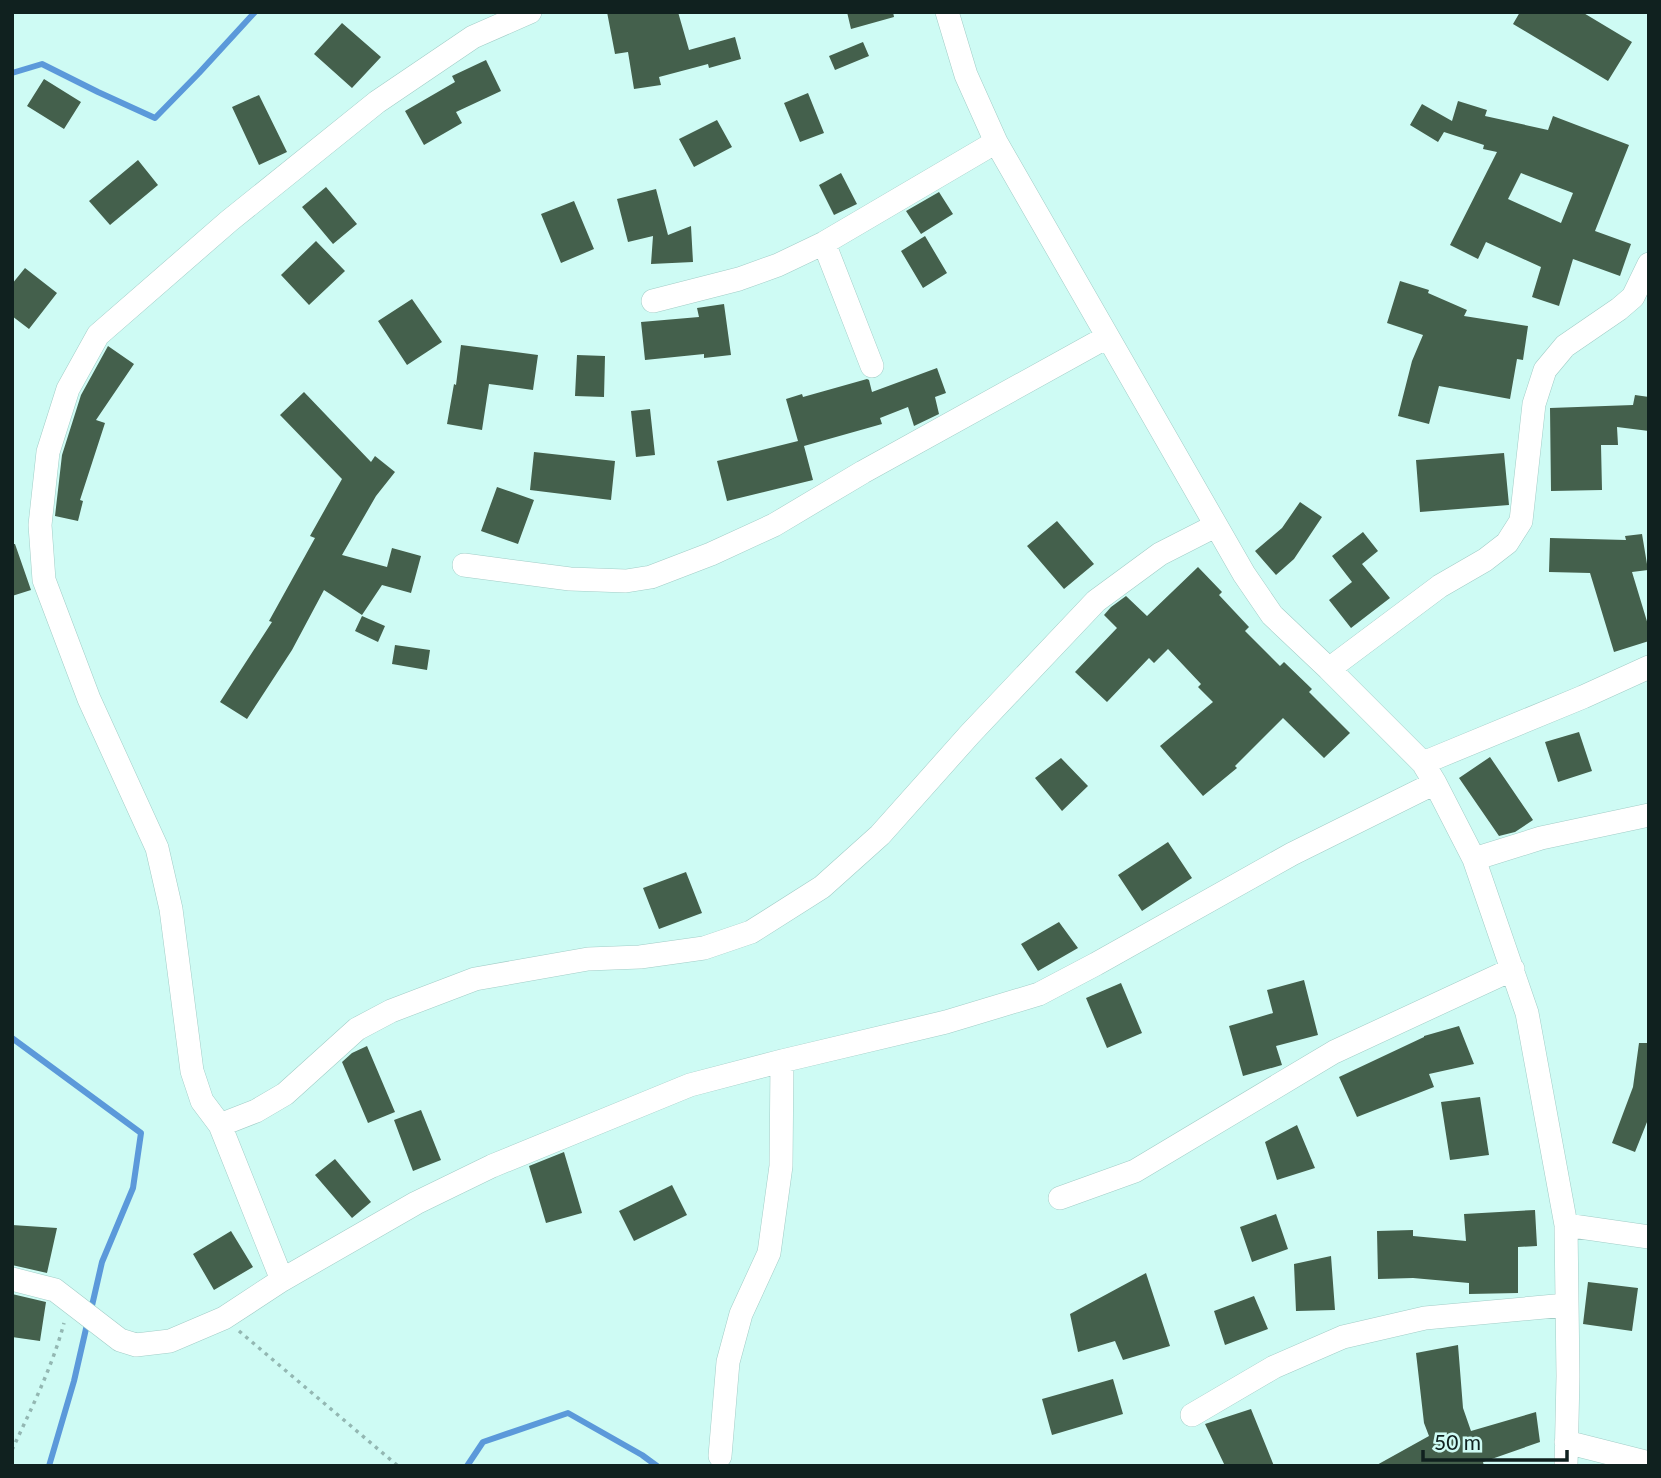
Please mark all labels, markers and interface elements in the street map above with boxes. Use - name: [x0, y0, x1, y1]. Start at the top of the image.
- scale bar: [1423, 1418, 1566, 1462]
- text: 50 m: [1434, 1429, 1481, 1454]

